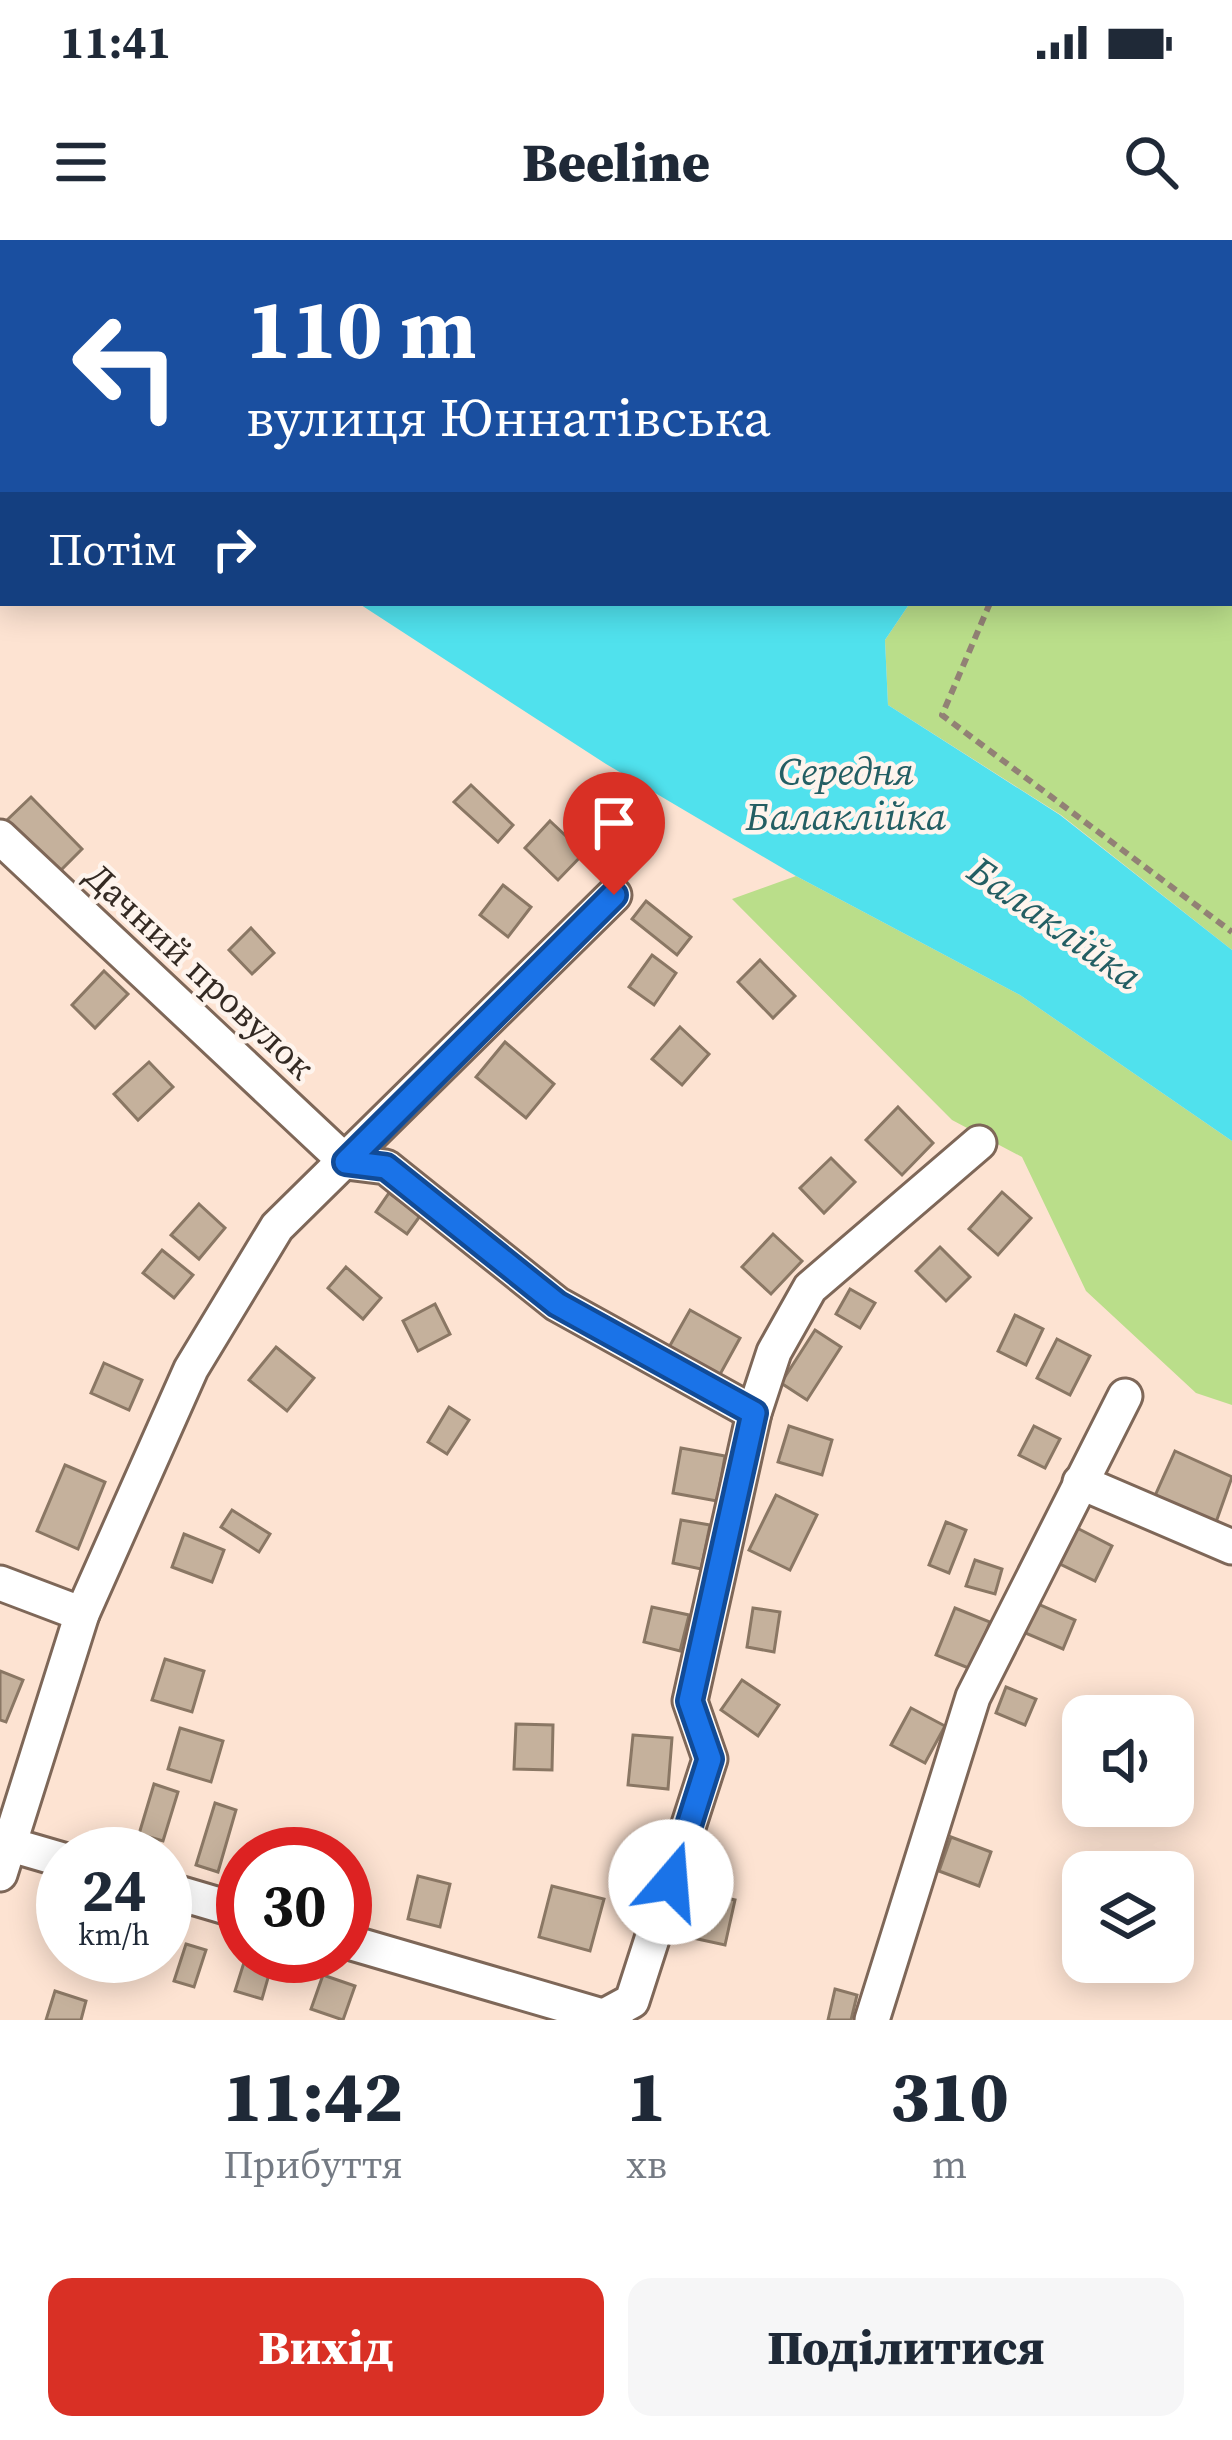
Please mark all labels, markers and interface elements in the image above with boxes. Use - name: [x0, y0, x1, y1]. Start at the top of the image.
- text: 11:41: [60, 11, 171, 73]
- text: Beeline: [522, 125, 710, 199]
- icon: menu: [48, 129, 114, 195]
- icon: search: [1118, 129, 1184, 195]
- text: 110 m: [246, 271, 477, 386]
- icon: left: [48, 288, 204, 444]
- text: вулиця Юннатівська: [246, 380, 771, 454]
- icon: right: [201, 516, 267, 582]
- text: Потім: [48, 518, 177, 580]
- water label: Середня Балаклійка: [745, 745, 947, 843]
- pin: [563, 772, 665, 895]
- icon: arrive: [581, 790, 647, 856]
- water label: Балаклійка: [957, 843, 1153, 1003]
- street label: Дачний провулок: [75, 852, 325, 1090]
- map controls: [1062, 1695, 1194, 1983]
- button: sound: [1062, 1695, 1194, 1827]
- position arrow: [608, 1819, 734, 1945]
- speed limit sign: 30: [216, 1827, 372, 1983]
- text: 24: [81, 1849, 147, 1931]
- button: layers: [1062, 1851, 1194, 1983]
- text: km/h: [78, 1914, 150, 1955]
- text: 11:42: [223, 2046, 403, 2145]
- text: 1: [627, 2046, 666, 2145]
- text: 310: [890, 2046, 1009, 2145]
- text: Прибуття: [224, 2138, 403, 2191]
- text: хв: [626, 2138, 667, 2191]
- text: m: [932, 2138, 967, 2191]
- button: Вихід: [48, 2278, 604, 2416]
- button: Поділитися: [628, 2278, 1184, 2416]

